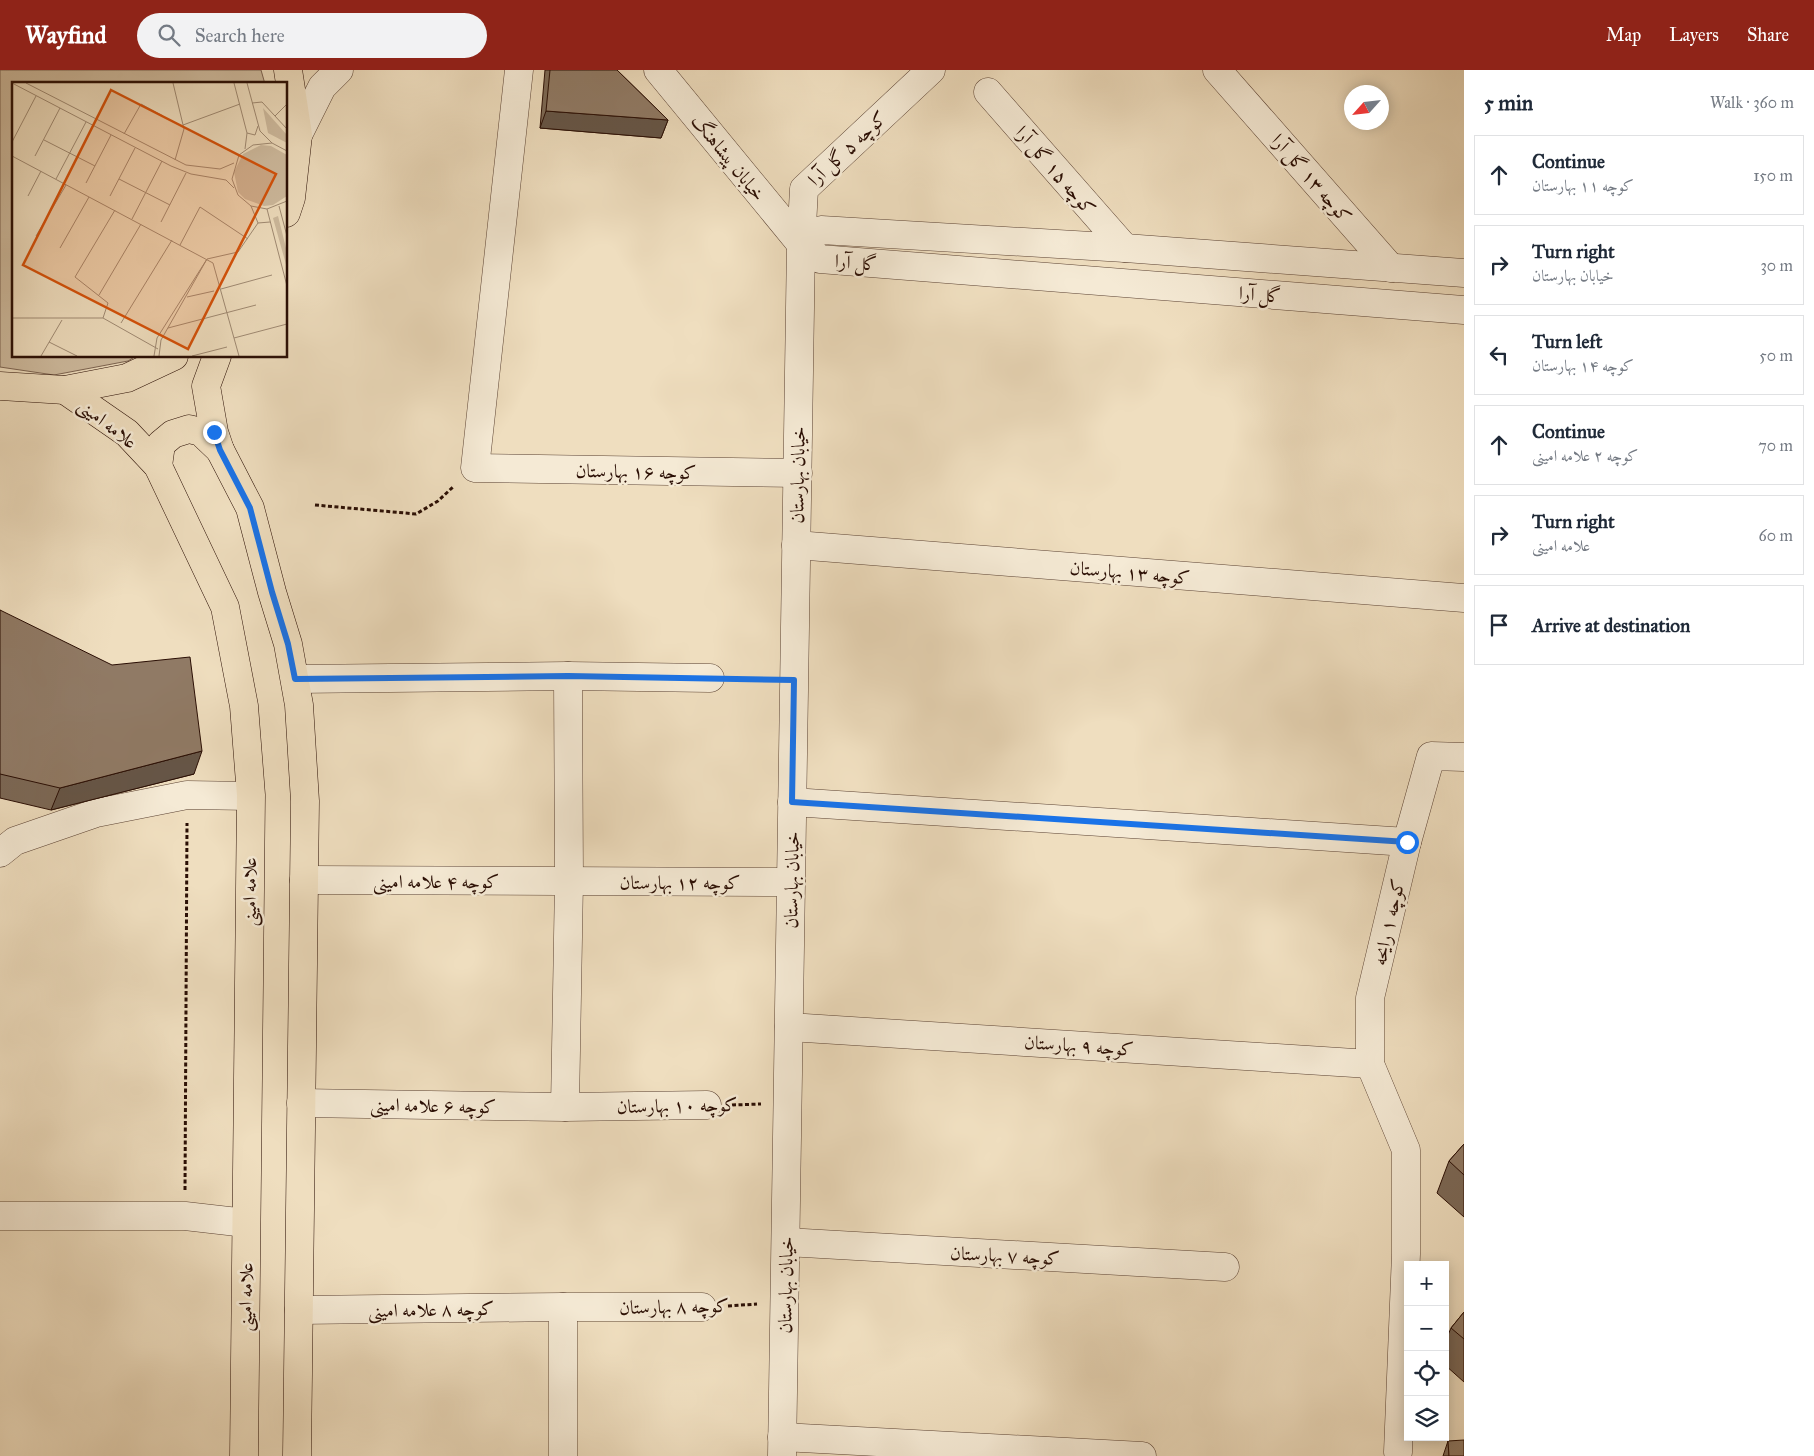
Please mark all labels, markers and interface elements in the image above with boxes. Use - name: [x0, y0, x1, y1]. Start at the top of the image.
- search box: [137, 13, 487, 58]
- text: Wayfind: [25, 20, 107, 50]
- icon: search: [155, 21, 183, 49]
- text: Search here: [195, 24, 285, 47]
- text: Map: [1606, 24, 1641, 46]
- text: Layers: [1669, 24, 1719, 46]
- text: Share: [1747, 24, 1789, 46]
- inset map: [12, 82, 288, 358]
- north arrow: [1344, 85, 1389, 130]
- text: 5 min: [1484, 90, 1533, 116]
- text: Walk · 360 m: [1710, 93, 1794, 112]
- street label: کوچه ۵ گل آرا: [803, 106, 893, 192]
- street label: خیابان پیشاهنگ: [686, 109, 771, 206]
- street label: کوچه ۱۵ گل آرا: [1009, 121, 1101, 221]
- street label: کوچه ۱۳ گل آرا: [1265, 129, 1357, 229]
- text: Continue: [1532, 150, 1605, 173]
- icon: ahead: [1485, 161, 1513, 189]
- text: 150 m: [1753, 166, 1793, 185]
- text: کوچه ۱۱ بهارستان: [1532, 176, 1634, 195]
- text: Turn right: [1532, 240, 1615, 263]
- street label: گل آرا: [834, 249, 878, 278]
- icon: right: [1485, 251, 1513, 279]
- text: 30 m: [1760, 256, 1793, 275]
- text: خیابان بهارستان: [1532, 266, 1614, 285]
- street label: گل آرا: [1238, 281, 1282, 310]
- text: Turn left: [1532, 330, 1602, 353]
- icon: left: [1485, 341, 1513, 369]
- text: 50 m: [1759, 346, 1793, 365]
- text: کوچه ۱۴ بهارستان: [1532, 356, 1634, 375]
- street label: علامه امینی: [72, 393, 142, 455]
- text: Continue: [1532, 420, 1605, 443]
- route end: [203, 421, 226, 444]
- street label: خیابان بهارستان: [785, 426, 811, 524]
- icon: ahead: [1485, 431, 1513, 459]
- text: 70 m: [1758, 436, 1793, 455]
- text: کوچه ۲ علامه امینی: [1532, 446, 1638, 465]
- street label: کوچه ۱۶ بهارستان: [575, 459, 697, 486]
- text: Turn right: [1532, 510, 1615, 533]
- icon: right: [1485, 521, 1513, 549]
- text: 60 m: [1759, 526, 1793, 545]
- text: علامه امینی: [1532, 536, 1590, 555]
- street label: کوچه ۱۳ بهارستان: [1069, 556, 1191, 591]
- icon: arrive: [1485, 611, 1513, 639]
- text: Arrive at destination: [1532, 614, 1690, 637]
- street label: خیابان بهارستان: [779, 831, 805, 929]
- route start: [1396, 831, 1419, 854]
- street label: علامه امینی: [238, 857, 263, 927]
- street label: کوچه ۴ علامه امینی: [373, 870, 499, 895]
- street label: کوچه ۱۲ بهارستان: [620, 871, 740, 896]
- street label: کوچه ۱ رایحه: [1367, 877, 1412, 968]
- street label: کوچه ۹ بهارستان: [1023, 1030, 1135, 1063]
- street label: کوچه ۶ علامه امینی: [370, 1093, 496, 1120]
- street label: کوچه ۱۰ بهارستان: [616, 1093, 738, 1120]
- street label: خیابان بهارستان: [773, 1236, 799, 1334]
- street label: کوچه ۷ بهارستان: [949, 1241, 1060, 1272]
- map controls: [1404, 1261, 1449, 1441]
- button: +: [1404, 1261, 1449, 1306]
- street label: علامه امینی: [233, 1262, 260, 1332]
- street label: کوچه ۸ بهارستان: [619, 1294, 729, 1321]
- street label: کوچه ۸ علامه امینی: [368, 1297, 494, 1324]
- button: −: [1404, 1306, 1449, 1351]
- button: locate: [1404, 1351, 1449, 1396]
- button: layers: [1404, 1396, 1449, 1441]

